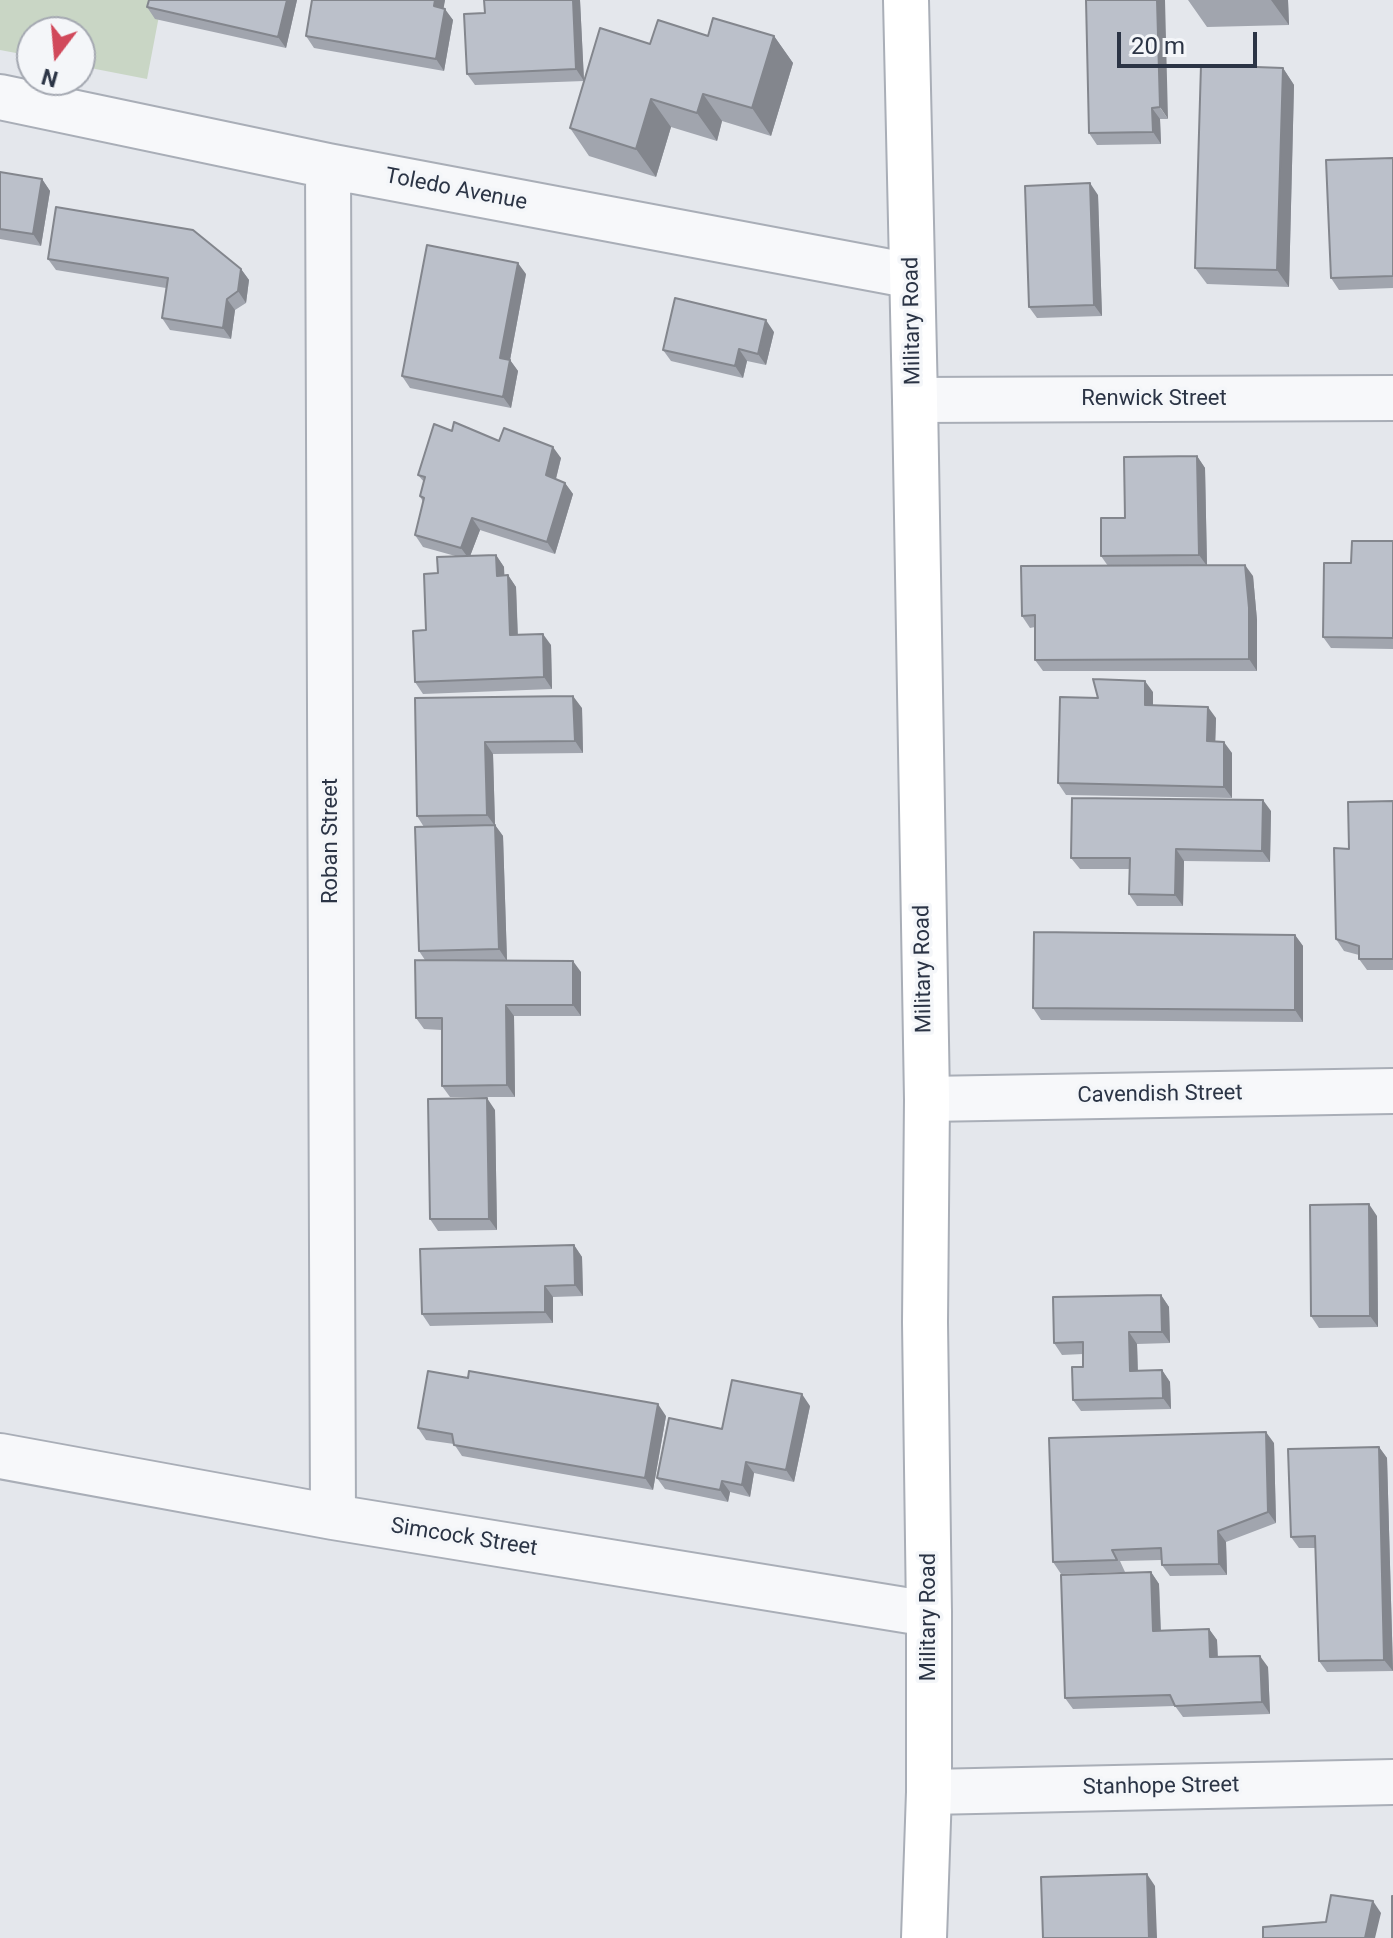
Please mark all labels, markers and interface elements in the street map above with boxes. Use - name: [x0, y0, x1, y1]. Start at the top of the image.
- north arrow: [16, 16, 96, 96]
- scale bar: [1121, 16, 1261, 66]
- text: 20 m: [1131, 32, 1185, 60]
- text: N: [39, 63, 61, 92]
- street label: Toledo Avenue: [383, 163, 529, 217]
- street label: Military Road: [899, 257, 927, 385]
- street label: Renwick Street: [1081, 386, 1227, 412]
- street label: Roban Street: [318, 778, 344, 904]
- street label: Military Road: [910, 905, 938, 1033]
- street label: Cavendish Street: [1077, 1080, 1243, 1110]
- street label: Simcock Street: [389, 1513, 539, 1563]
- street label: Military Road: [916, 1553, 942, 1681]
- street label: Stanhope Street: [1083, 1772, 1239, 1802]

